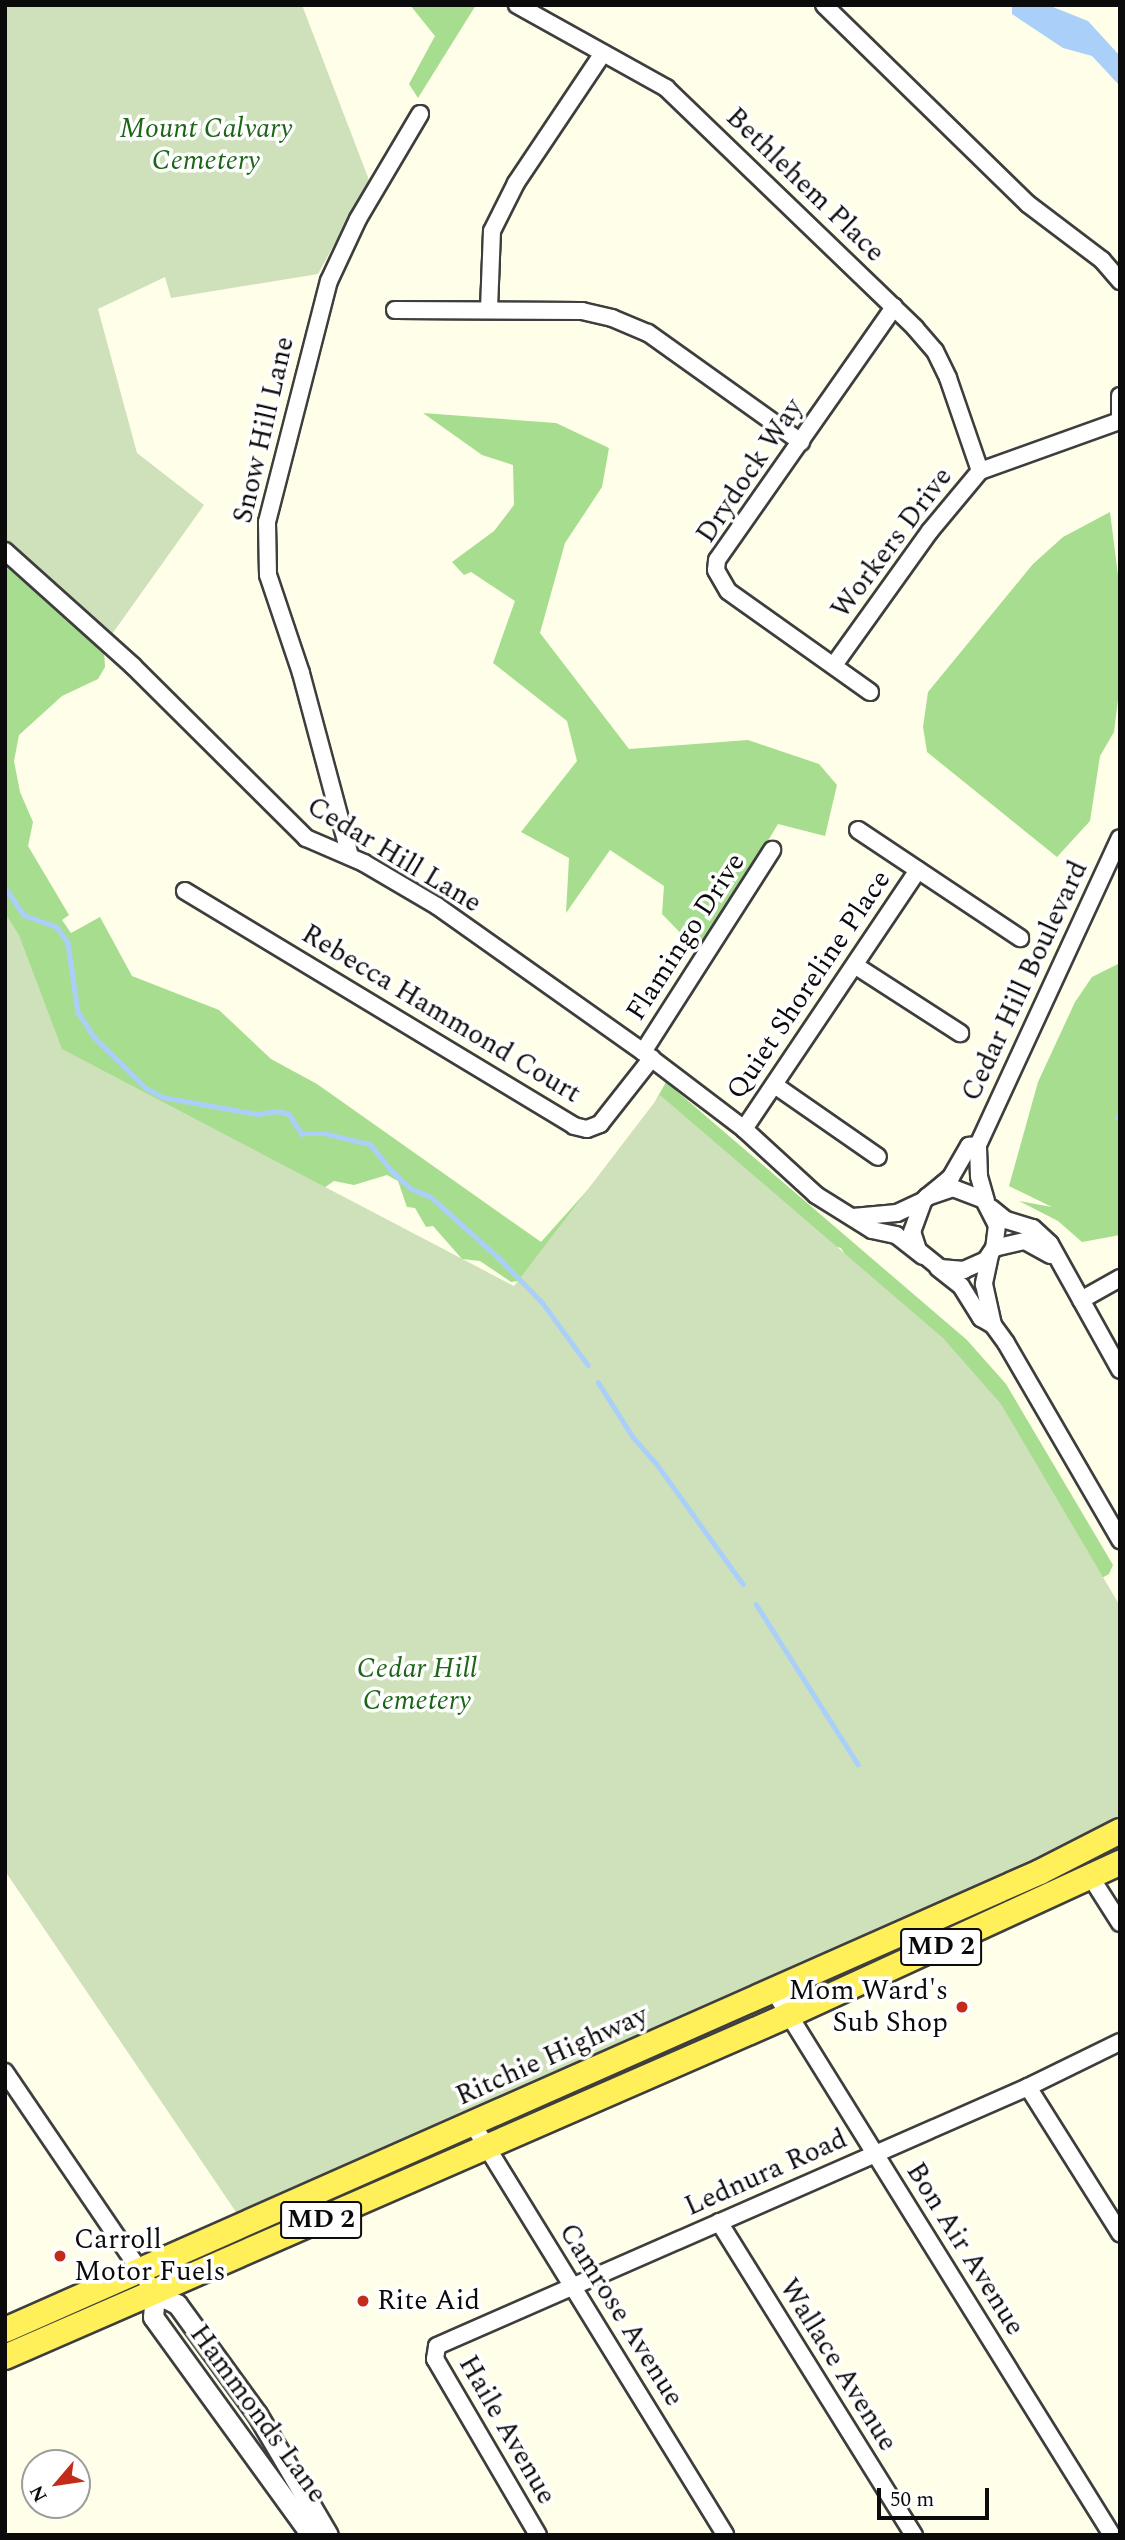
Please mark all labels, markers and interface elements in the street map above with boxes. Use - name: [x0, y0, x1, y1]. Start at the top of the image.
- street label: Bethlehem Place: [719, 101, 891, 269]
- park label: Mount Calvary Cemetery: [120, 112, 292, 178]
- street label: Snow Hill Lane: [226, 333, 302, 527]
- street label: Drydock Way: [689, 392, 811, 550]
- street label: Workers Drive: [824, 461, 960, 625]
- street label: Cedar Hill Lane: [301, 790, 487, 920]
- street label: Flamingo Drive: [619, 847, 753, 1027]
- street label: Cedar Hill Boulevard: [955, 855, 1095, 1107]
- street label: Quiet Shoreline Place: [720, 864, 898, 1106]
- street label: Rebecca Hammond Court: [295, 917, 587, 1111]
- park label: Cedar Hill Cemetery: [357, 1652, 477, 1718]
- road number: MD 2: [899, 1924, 983, 1970]
- place label: Mom Ward's Sub Shop: [788, 1974, 948, 2040]
- street label: Ritchie Highway: [451, 1999, 653, 2113]
- marker: Mom Ward's Sub Shop: [954, 1999, 970, 2015]
- street label: Lednura Road: [680, 2122, 852, 2224]
- street label: Bon Air Avenue: [898, 2156, 1032, 2342]
- road number: MD 2: [279, 2198, 363, 2242]
- street label: Camrose Avenue: [551, 2217, 691, 2413]
- place label: Carroll Motor Fuels: [74, 2223, 226, 2289]
- marker: Carroll Motor Fuels: [52, 2248, 68, 2264]
- street label: Wallace Avenue: [772, 2273, 904, 2457]
- place label: Rite Aid: [377, 2284, 480, 2318]
- marker: Rite Aid: [355, 2293, 371, 2309]
- street label: Hammonds Lane: [182, 2318, 334, 2510]
- street label: Haile Avenue: [451, 2350, 563, 2510]
- north arrow: [21, 2449, 91, 2519]
- scale bar: [880, 2474, 992, 2518]
- text: N: [23, 2480, 55, 2507]
- text: 50 m: [890, 2484, 934, 2516]

